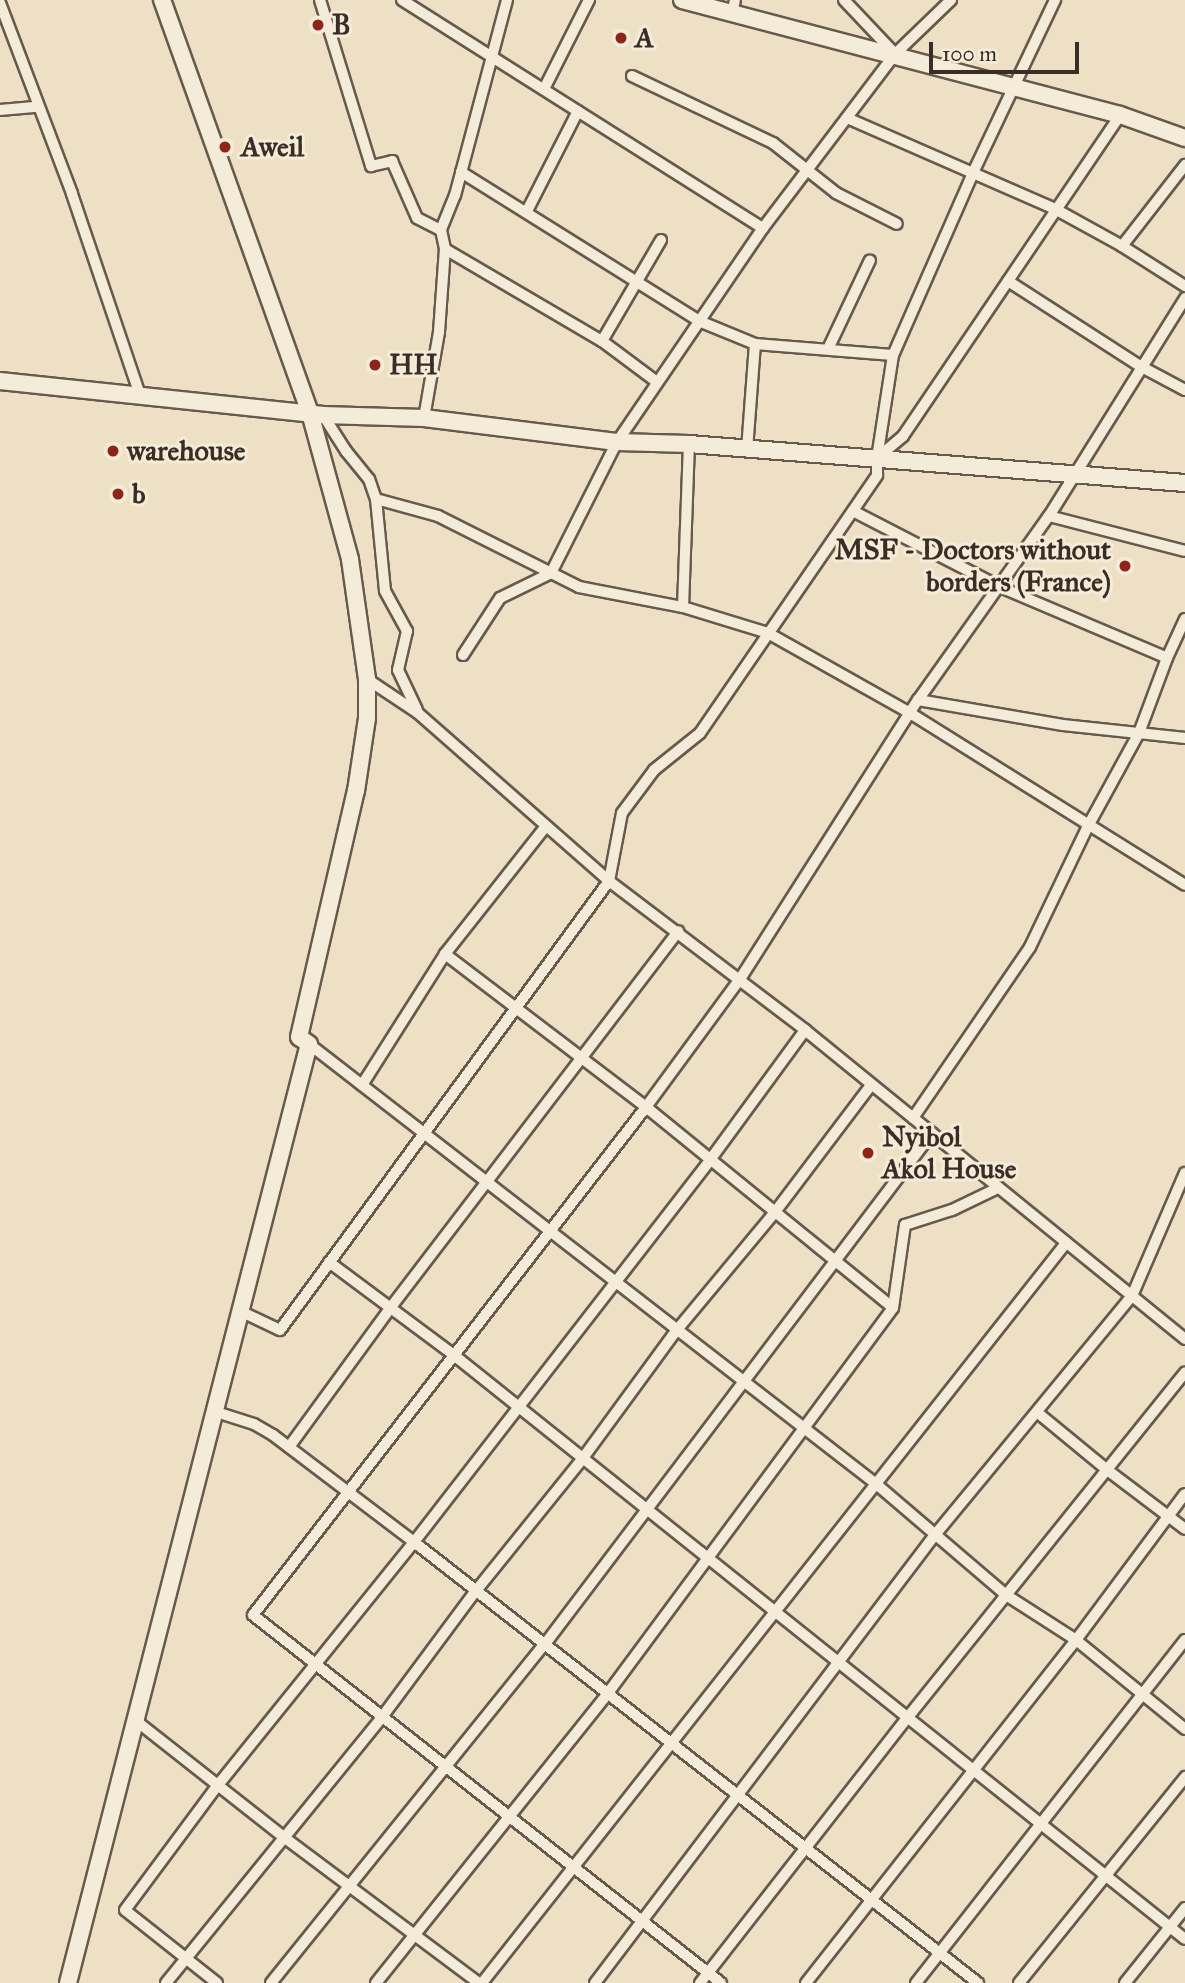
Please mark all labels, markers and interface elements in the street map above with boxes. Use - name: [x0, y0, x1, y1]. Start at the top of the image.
- place label: B: [332, 8, 351, 42]
- marker: B: [310, 17, 326, 33]
- place label: A: [635, 21, 654, 55]
- scale bar: [933, 28, 1084, 72]
- marker: A: [613, 30, 629, 46]
- text: 100 m: [942, 41, 997, 67]
- place label: Aweil: [241, 130, 304, 164]
- marker: Aweil: [215, 137, 235, 157]
- place label: HH: [389, 348, 437, 382]
- marker: HH: [367, 357, 383, 373]
- place label: warehouse: [127, 434, 246, 468]
- marker: warehouse: [105, 443, 121, 459]
- place label: b: [132, 477, 146, 511]
- marker: b: [110, 486, 126, 502]
- place label: MSF - Doctors without borders (France): [835, 533, 1111, 599]
- marker: MSF - Doctors without borders (France): [1117, 558, 1133, 574]
- place label: Nyibol Akol House: [882, 1120, 1016, 1186]
- marker: Nyibol Akol House: [860, 1145, 876, 1161]

